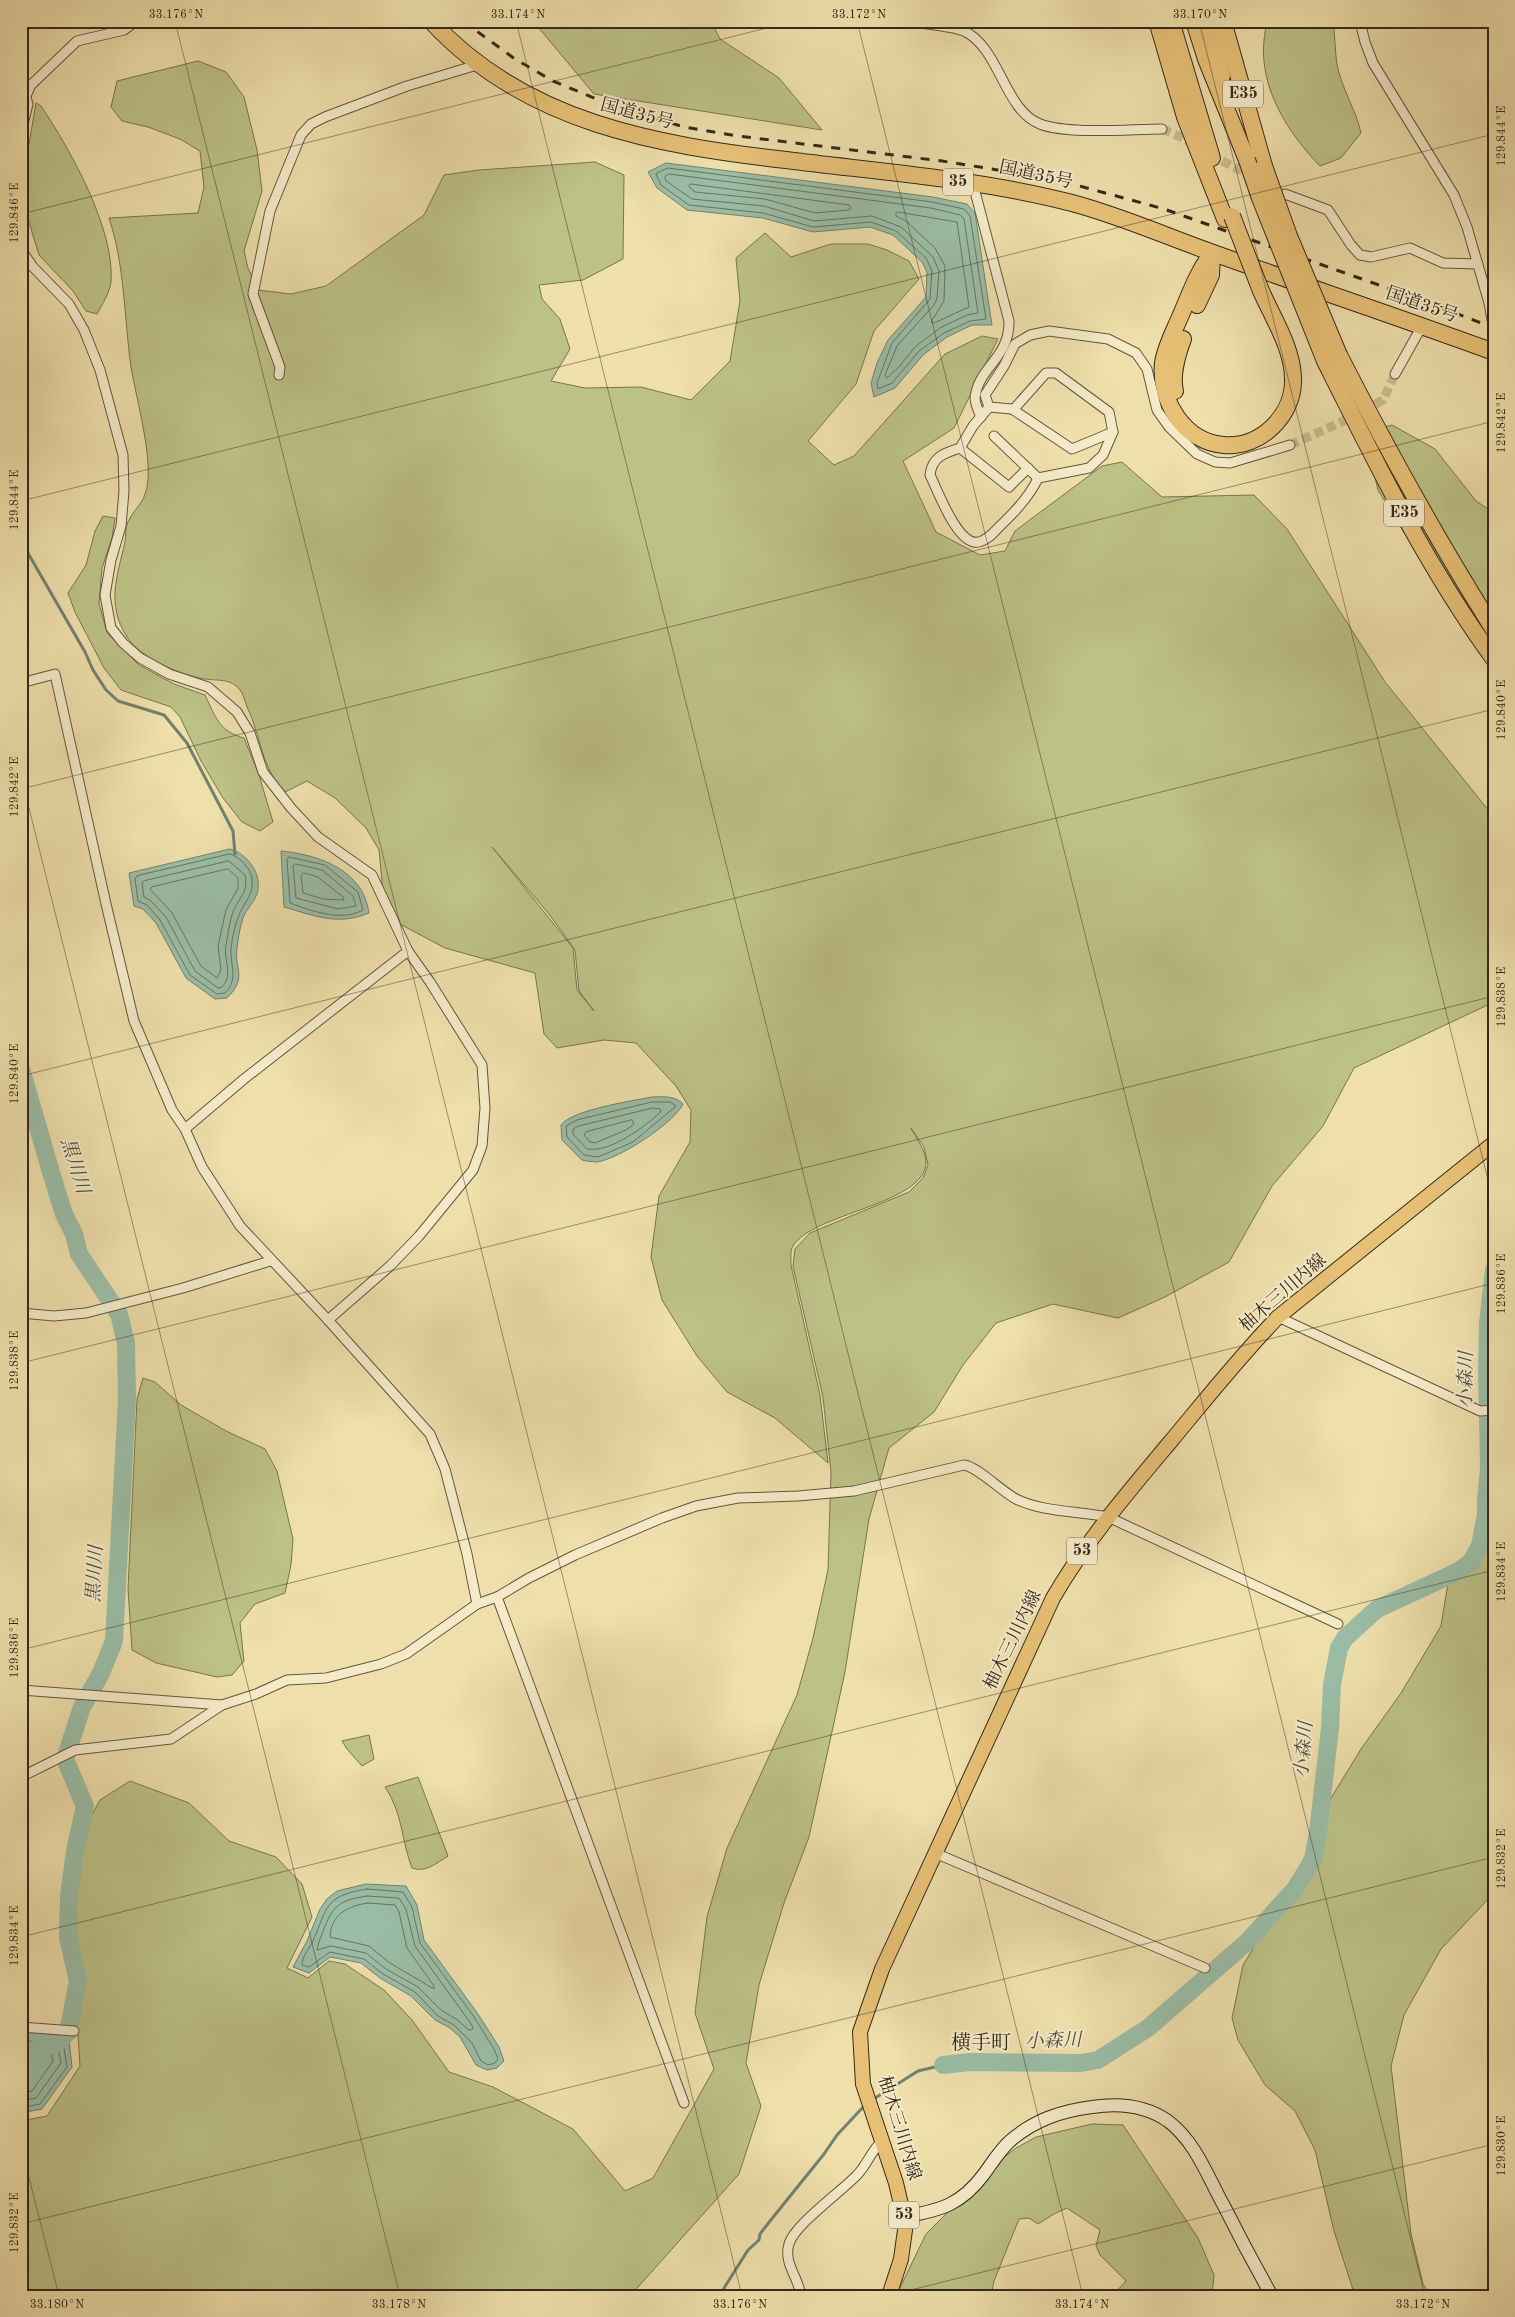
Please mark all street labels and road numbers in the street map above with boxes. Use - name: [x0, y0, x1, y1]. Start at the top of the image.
- road number: E35: [1223, 80, 1263, 108]
- street label: 国道35号: [599, 94, 676, 132]
- street label: 国道35号: [998, 156, 1075, 192]
- road number: 35: [943, 168, 973, 196]
- street label: 国道35号: [1384, 282, 1461, 326]
- road number: E35: [1384, 499, 1424, 526]
- street label: 柚木三川内線: [1235, 1249, 1330, 1335]
- road number: 53: [1067, 1538, 1097, 1564]
- street label: 柚木三川内線: [979, 1587, 1045, 1692]
- street label: 柚木三川内線: [875, 2073, 925, 2182]
- road number: 53: [889, 2202, 919, 2228]

